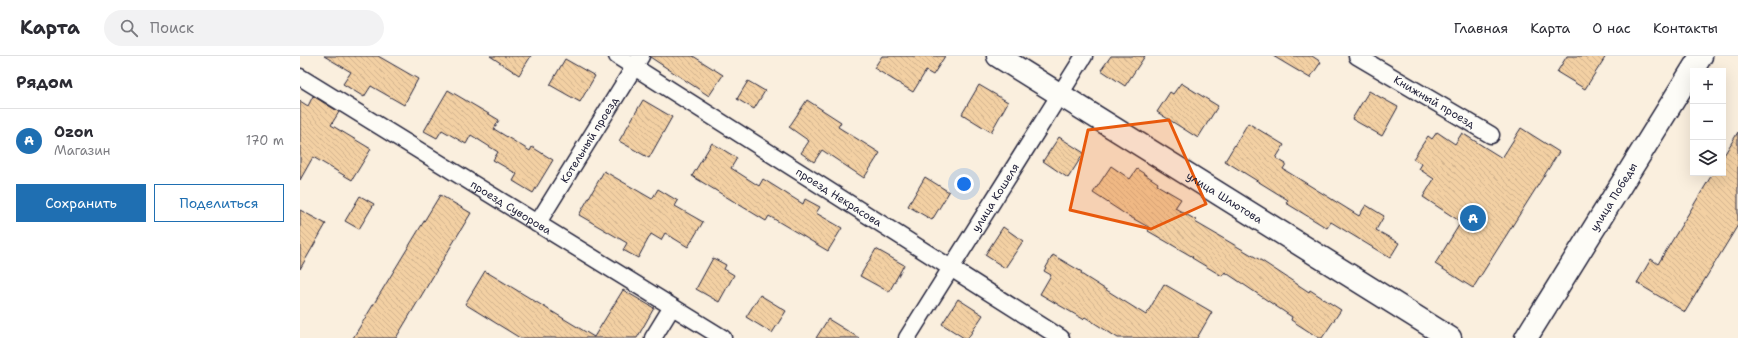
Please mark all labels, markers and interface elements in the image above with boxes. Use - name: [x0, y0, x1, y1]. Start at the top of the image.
- search box: [104, 10, 384, 46]
- text: Карта: [20, 15, 80, 40]
- icon: search: [118, 17, 140, 39]
- text: Поиск: [150, 18, 194, 38]
- text: Главная: [1454, 19, 1508, 37]
- text: Карта: [1530, 19, 1570, 37]
- text: О нас: [1592, 19, 1631, 37]
- text: Контакты: [1653, 19, 1718, 37]
- map controls: [1690, 68, 1726, 176]
- button: +: [1690, 68, 1726, 104]
- text: Рядом: [16, 71, 73, 93]
- street label: Книжный проезд: [1391, 72, 1478, 132]
- street label: Котельный проезд: [557, 94, 622, 186]
- button: −: [1690, 104, 1726, 140]
- text: Ozon: [54, 122, 94, 142]
- text: A: [24, 132, 34, 149]
- text: 170 m: [246, 132, 284, 149]
- button: layers: [1690, 140, 1726, 176]
- text: Магазин: [54, 142, 110, 159]
- street label: улица Победы: [1587, 160, 1641, 234]
- street label: улица Кошеля: [969, 161, 1023, 235]
- street label: проезд Некрасова: [793, 165, 885, 230]
- street label: улица Шлютова: [1183, 168, 1265, 227]
- your location: [954, 174, 974, 194]
- street label: проезд Суворова: [468, 177, 554, 238]
- button: Сохранить: [16, 184, 146, 222]
- button: Поделиться: [154, 184, 284, 222]
- pin: A: [1460, 203, 1486, 233]

